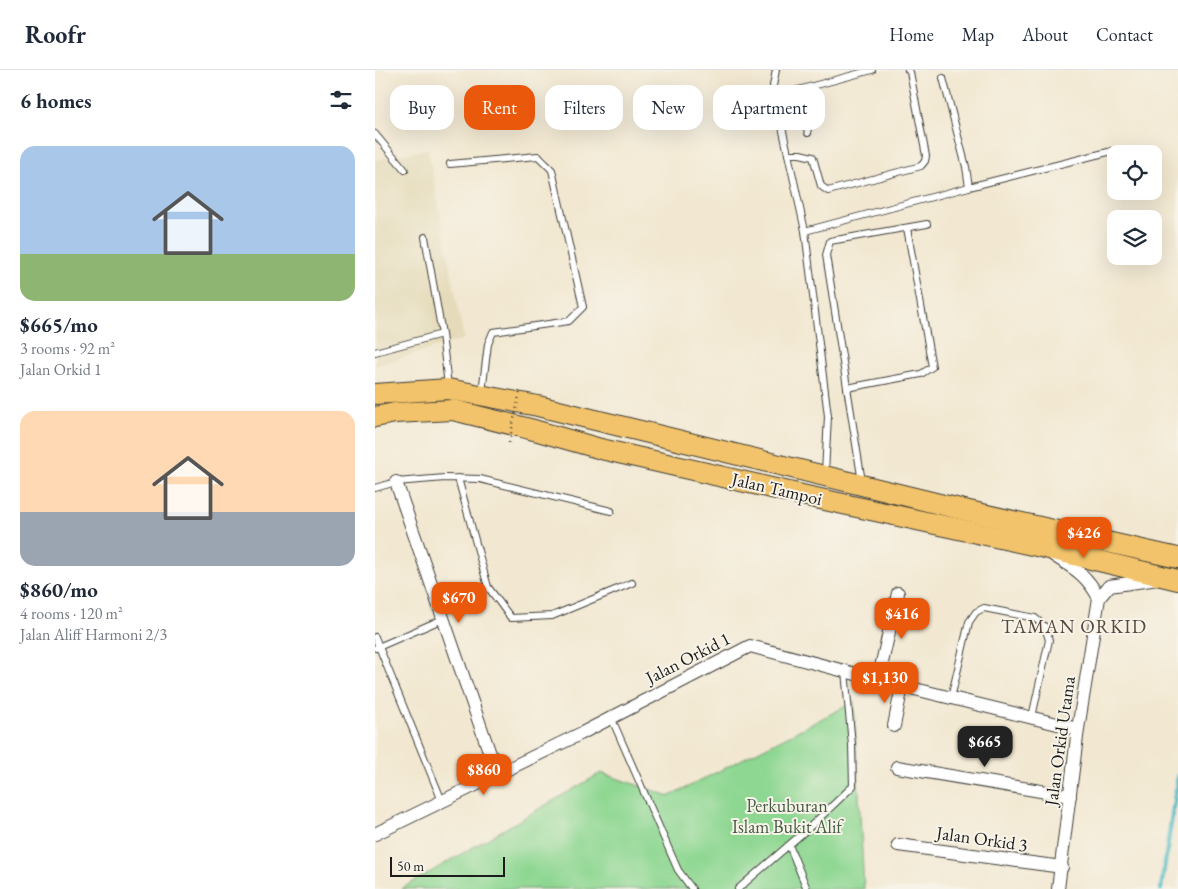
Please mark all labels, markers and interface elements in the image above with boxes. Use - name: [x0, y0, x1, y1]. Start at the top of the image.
- text: Roofr: [25, 19, 86, 50]
- text: Home: [889, 23, 934, 46]
- text: Map: [962, 23, 994, 46]
- text: About: [1022, 23, 1068, 46]
- text: Contact: [1096, 23, 1153, 46]
- chip: Buy: [390, 85, 454, 130]
- chip: Rent: [464, 85, 535, 130]
- chip: Filters: [545, 85, 623, 130]
- chip: New: [633, 85, 703, 130]
- chip: Apartment: [713, 85, 825, 130]
- icon: filters: [327, 86, 355, 114]
- text: 6 homes: [20, 87, 92, 114]
- map controls: [1107, 145, 1162, 265]
- button: locate: [1107, 145, 1162, 200]
- icon: home: [143, 178, 233, 268]
- button: layers: [1107, 210, 1162, 265]
- text: $665/mo: [20, 311, 98, 338]
- text: 3 rooms · 92 m²: [20, 338, 115, 359]
- text: Jalan Orkid 1: [20, 359, 102, 380]
- icon: home: [143, 443, 233, 533]
- street label: Jalan Tampoi: [728, 467, 825, 510]
- pin: $426: [1054, 516, 1114, 559]
- text: $426: [1068, 522, 1100, 543]
- text: $860/mo: [20, 576, 98, 603]
- pin: $670: [429, 582, 489, 624]
- text: $670: [443, 587, 475, 608]
- pin: $416: [872, 598, 932, 640]
- text: 4 rooms · 120 m²: [20, 603, 123, 624]
- text: $416: [886, 603, 918, 624]
- district label: TAMAN ORKID: [1001, 614, 1147, 639]
- text: Jalan Aliff Harmoni 2/3: [20, 624, 167, 645]
- street label: Jalan Orkid 1: [640, 626, 734, 690]
- pin: $1,130: [844, 662, 926, 704]
- text: $1,130: [862, 667, 908, 688]
- street label: Jalan Orkid Utama: [1039, 674, 1080, 809]
- pin: $665: [955, 726, 1015, 768]
- text: $665: [969, 731, 1001, 752]
- pin: $860: [454, 754, 514, 796]
- text: $860: [468, 759, 500, 780]
- park label: Perkuburan Islam Bukit Alif: [732, 794, 844, 838]
- street label: Jalan Orkid 3: [933, 820, 1029, 856]
- scale bar: [390, 854, 505, 877]
- text: 50 m: [397, 857, 424, 875]

